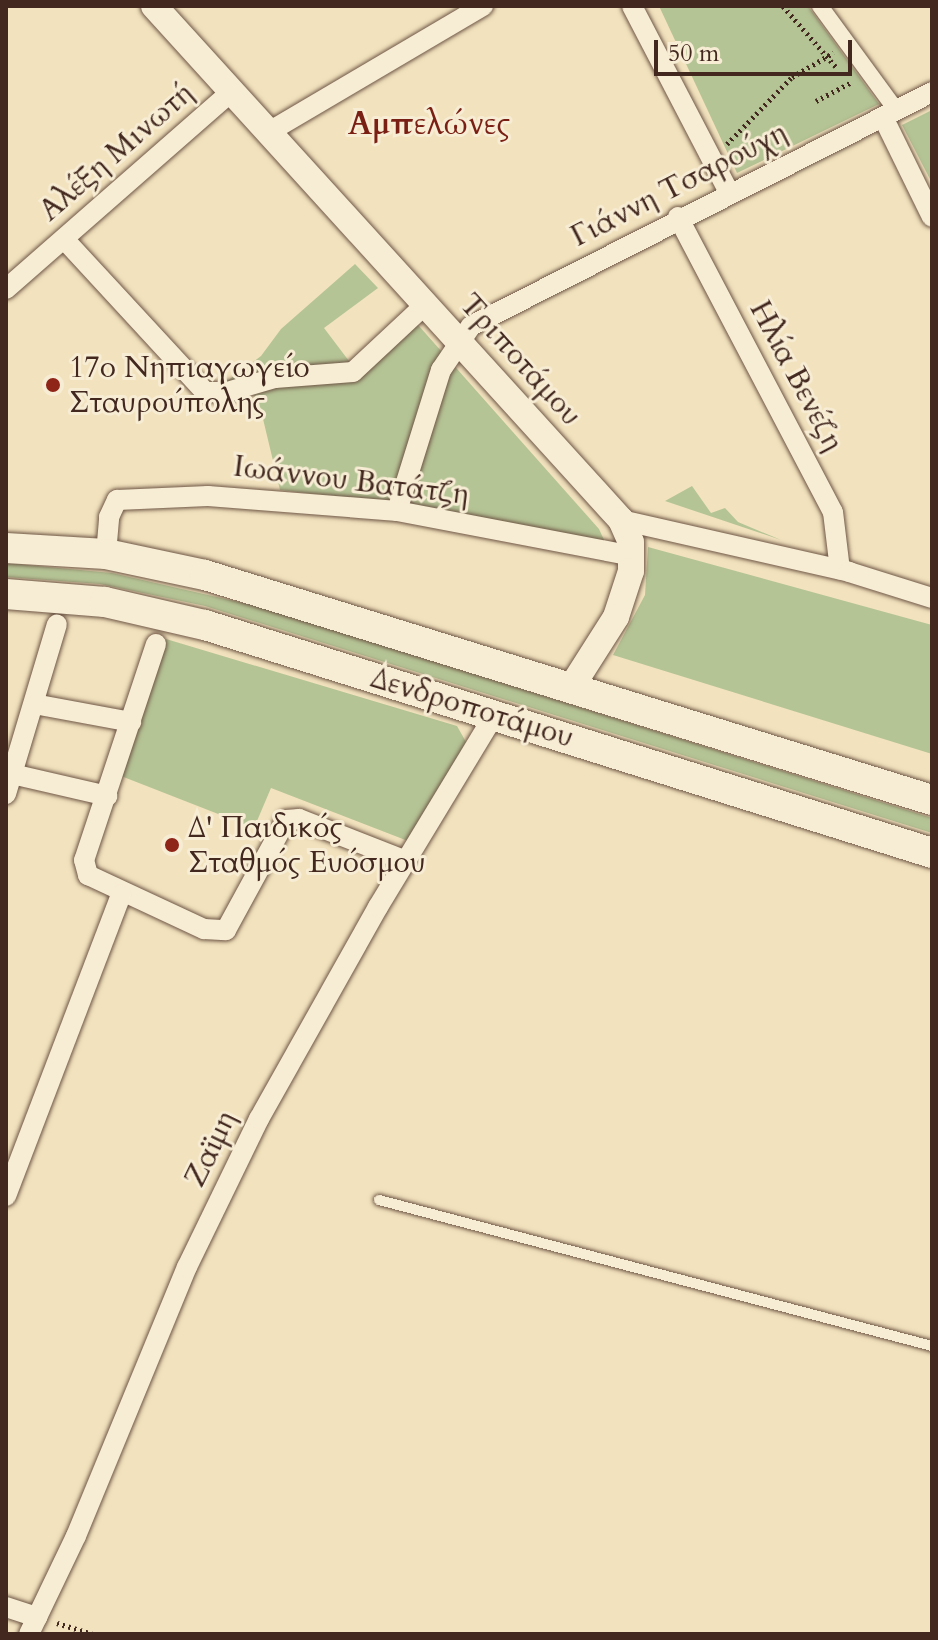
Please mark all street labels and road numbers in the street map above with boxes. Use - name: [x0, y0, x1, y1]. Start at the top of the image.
- street label: Αλέξη Μινωτή: [32, 75, 202, 229]
- street label: Γιάννη Τσαρούχη: [565, 115, 793, 255]
- street label: Τριποτάμου: [451, 287, 589, 433]
- street label: Ηλία Βενέζη: [741, 295, 851, 457]
- street label: Ιωάννου Βατάτζη: [231, 449, 471, 513]
- street label: Δενδροποτάμου: [366, 660, 578, 756]
- street label: Ζαϊμη: [177, 1105, 245, 1193]

